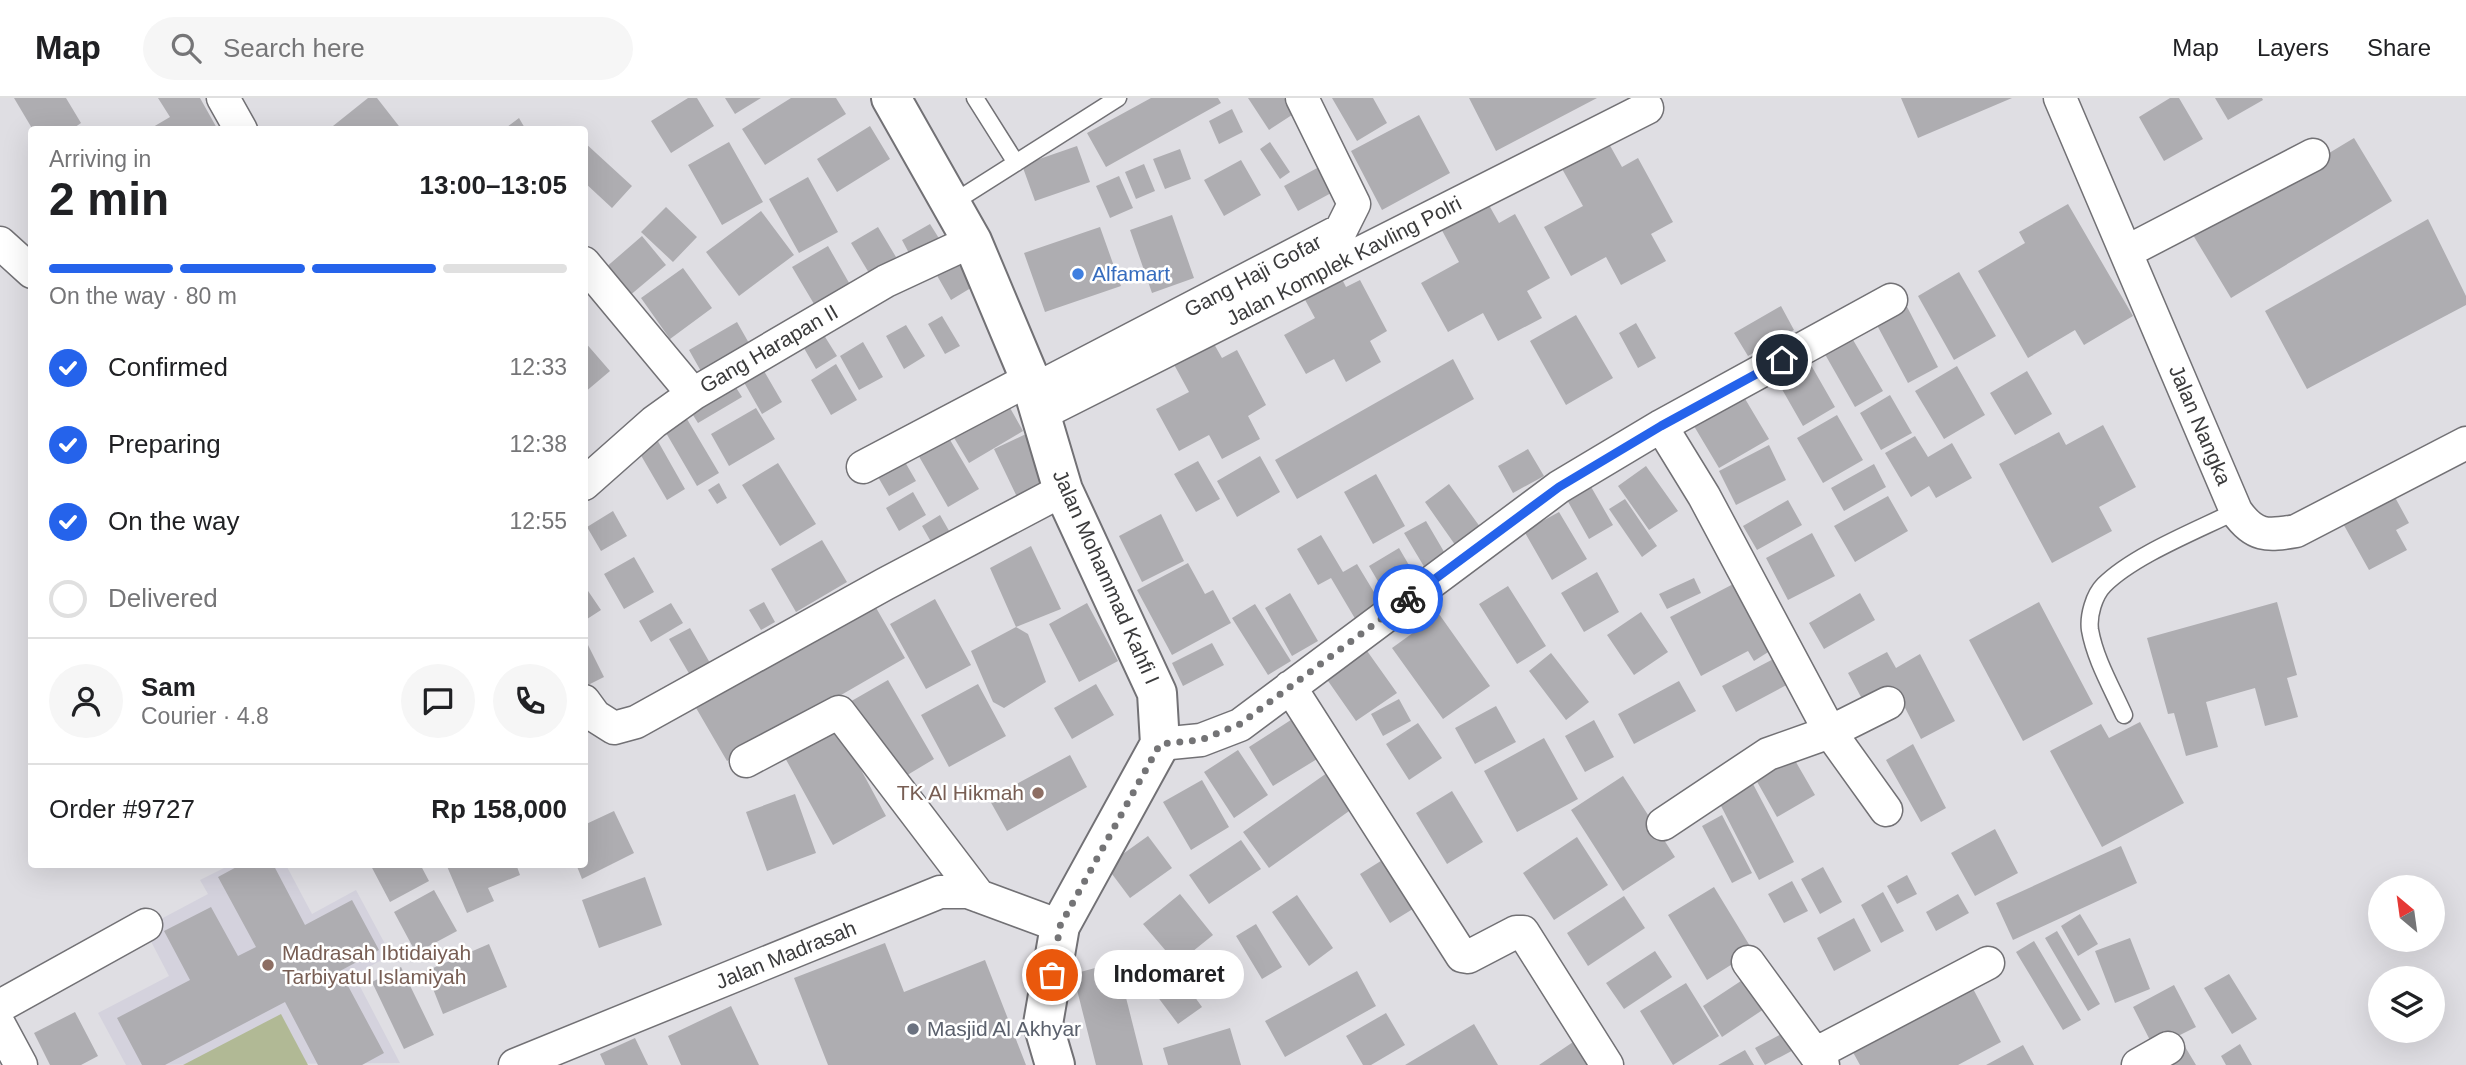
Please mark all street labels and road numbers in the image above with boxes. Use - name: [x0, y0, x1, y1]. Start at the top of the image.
- street label: Jalan Komplek Kavling Polri: [1223, 191, 1465, 330]
- street label: Gang Haji Gofar: [1180, 230, 1325, 321]
- street label: Gang Harapan II: [696, 300, 842, 397]
- street label: Jalan Nangka: [2165, 361, 2236, 489]
- street label: Jalan Mohammad Kahfi I: [1049, 466, 1164, 688]
- street label: Jalan Madrasah: [712, 916, 859, 993]

